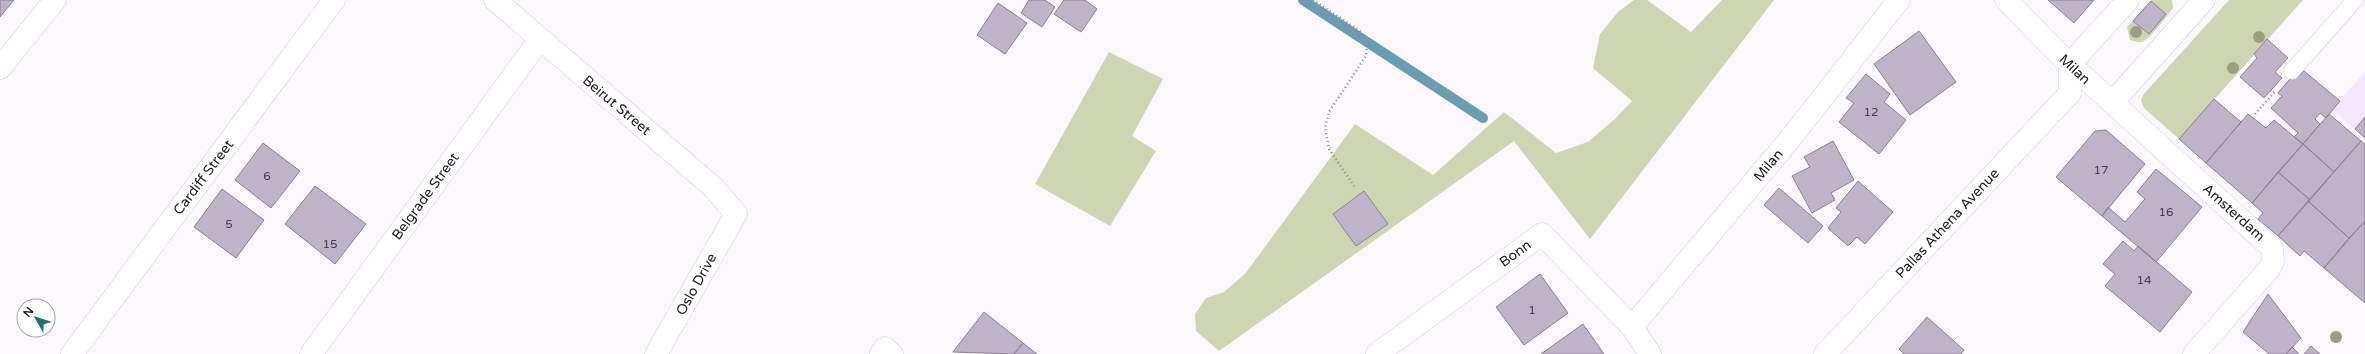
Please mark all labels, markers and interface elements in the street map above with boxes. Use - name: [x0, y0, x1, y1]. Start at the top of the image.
- street label: Milan: [2055, 51, 2094, 88]
- street label: Beirut Street: [579, 72, 655, 139]
- house number: 12: [1863, 105, 1879, 119]
- street label: Cardiff Street: [170, 136, 238, 218]
- street label: Milan: [1750, 146, 1787, 185]
- street label: Belgrade Street: [388, 149, 463, 243]
- house number: 17: [2093, 163, 2109, 177]
- street label: Pallas Athena Avenue: [1892, 165, 2003, 282]
- house number: 6: [263, 169, 271, 183]
- street label: Amsterdam: [2199, 180, 2268, 245]
- house number: 16: [2158, 205, 2174, 219]
- house number: 5: [225, 217, 233, 231]
- street label: Bonn: [1496, 236, 1535, 271]
- house number: 15: [322, 237, 338, 251]
- street label: Oslo Drive: [672, 250, 720, 318]
- house number: 14: [2136, 273, 2152, 287]
- north arrow: [16, 298, 56, 338]
- house number: 1: [1528, 303, 1536, 317]
- text: N: [21, 304, 36, 320]

